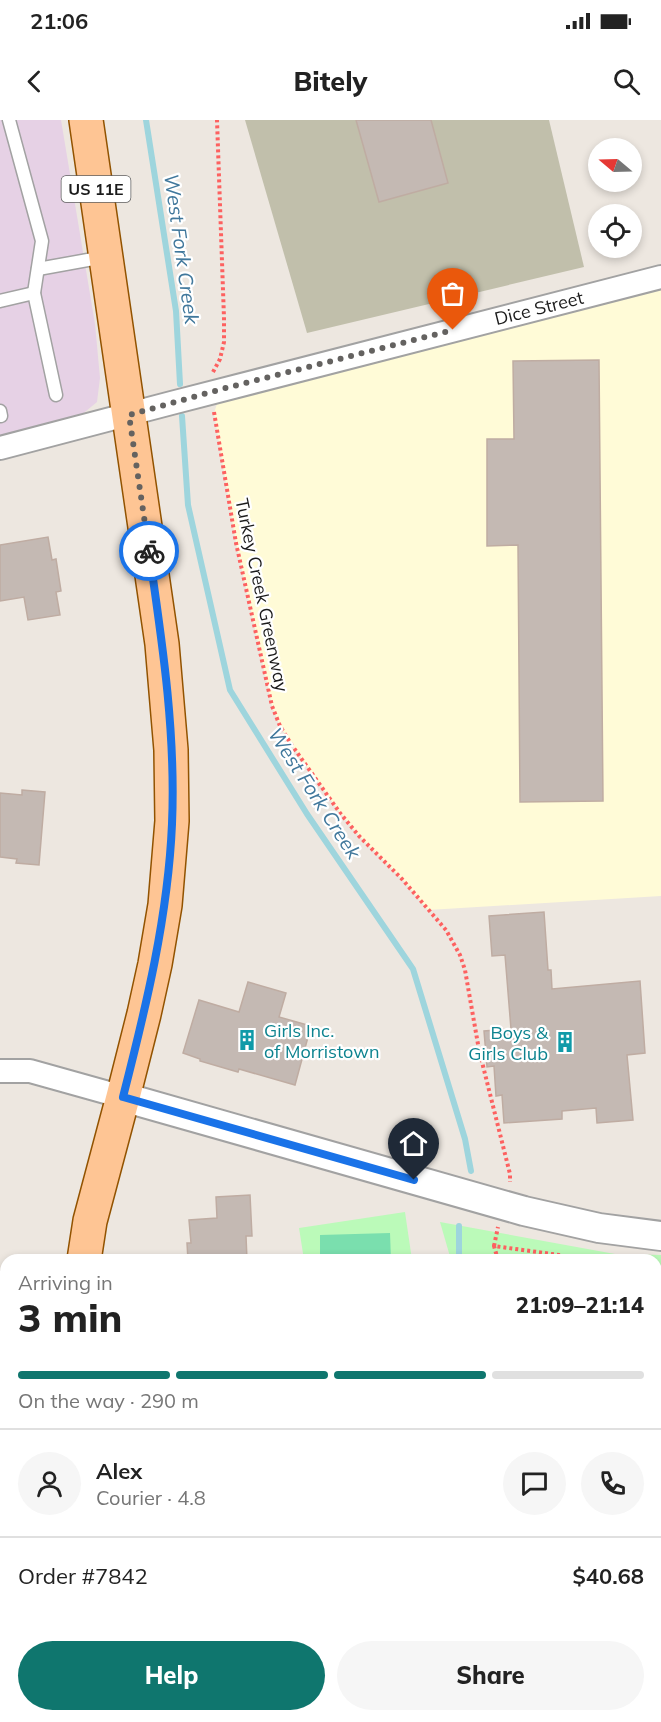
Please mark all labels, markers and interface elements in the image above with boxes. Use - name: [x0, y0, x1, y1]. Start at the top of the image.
- text: 21:06: [30, 7, 88, 35]
- text: Bitely: [294, 64, 367, 98]
- icon: back: [18, 65, 51, 98]
- icon: search: [610, 65, 643, 98]
- north arrow: [588, 138, 642, 192]
- map controls: [588, 138, 642, 258]
- water label: West Fork Creek: [159, 172, 205, 327]
- road number: US 11E: [62, 176, 130, 202]
- button: locate: [588, 204, 642, 258]
- pin: [427, 268, 478, 330]
- icon: bag: [436, 277, 469, 310]
- street label: Dice Street: [492, 286, 586, 330]
- street label: Turkey Creek Greenway: [230, 496, 294, 694]
- courier: [119, 521, 179, 581]
- icon: bike: [133, 535, 166, 568]
- water label: West Fork Creek: [263, 722, 367, 864]
- place label: Girls Inc. of Morristown: [264, 1019, 379, 1063]
- place label: Boys & Girls Club: [468, 1021, 549, 1065]
- building icon: Girls Inc. of Morristown: [235, 1028, 259, 1052]
- building icon: Boys & Girls Club: [553, 1030, 577, 1054]
- pin: [388, 1118, 439, 1180]
- icon: home: [397, 1127, 430, 1160]
- text: Arriving in: [18, 1270, 113, 1295]
- text: 21:09–21:14: [516, 1291, 644, 1319]
- text: 3 min: [18, 1293, 123, 1342]
- text: On the way · 290 m: [18, 1388, 199, 1413]
- button: person: [18, 1452, 81, 1515]
- button: chat: [503, 1452, 566, 1515]
- button: phone: [581, 1452, 644, 1515]
- text: Alex: [96, 1457, 142, 1485]
- text: Courier · 4.8: [96, 1485, 206, 1510]
- text: Order #7842: [18, 1562, 148, 1590]
- text: $40.68: [573, 1562, 644, 1590]
- button: Help: [18, 1641, 325, 1710]
- button: Share: [337, 1641, 644, 1710]

